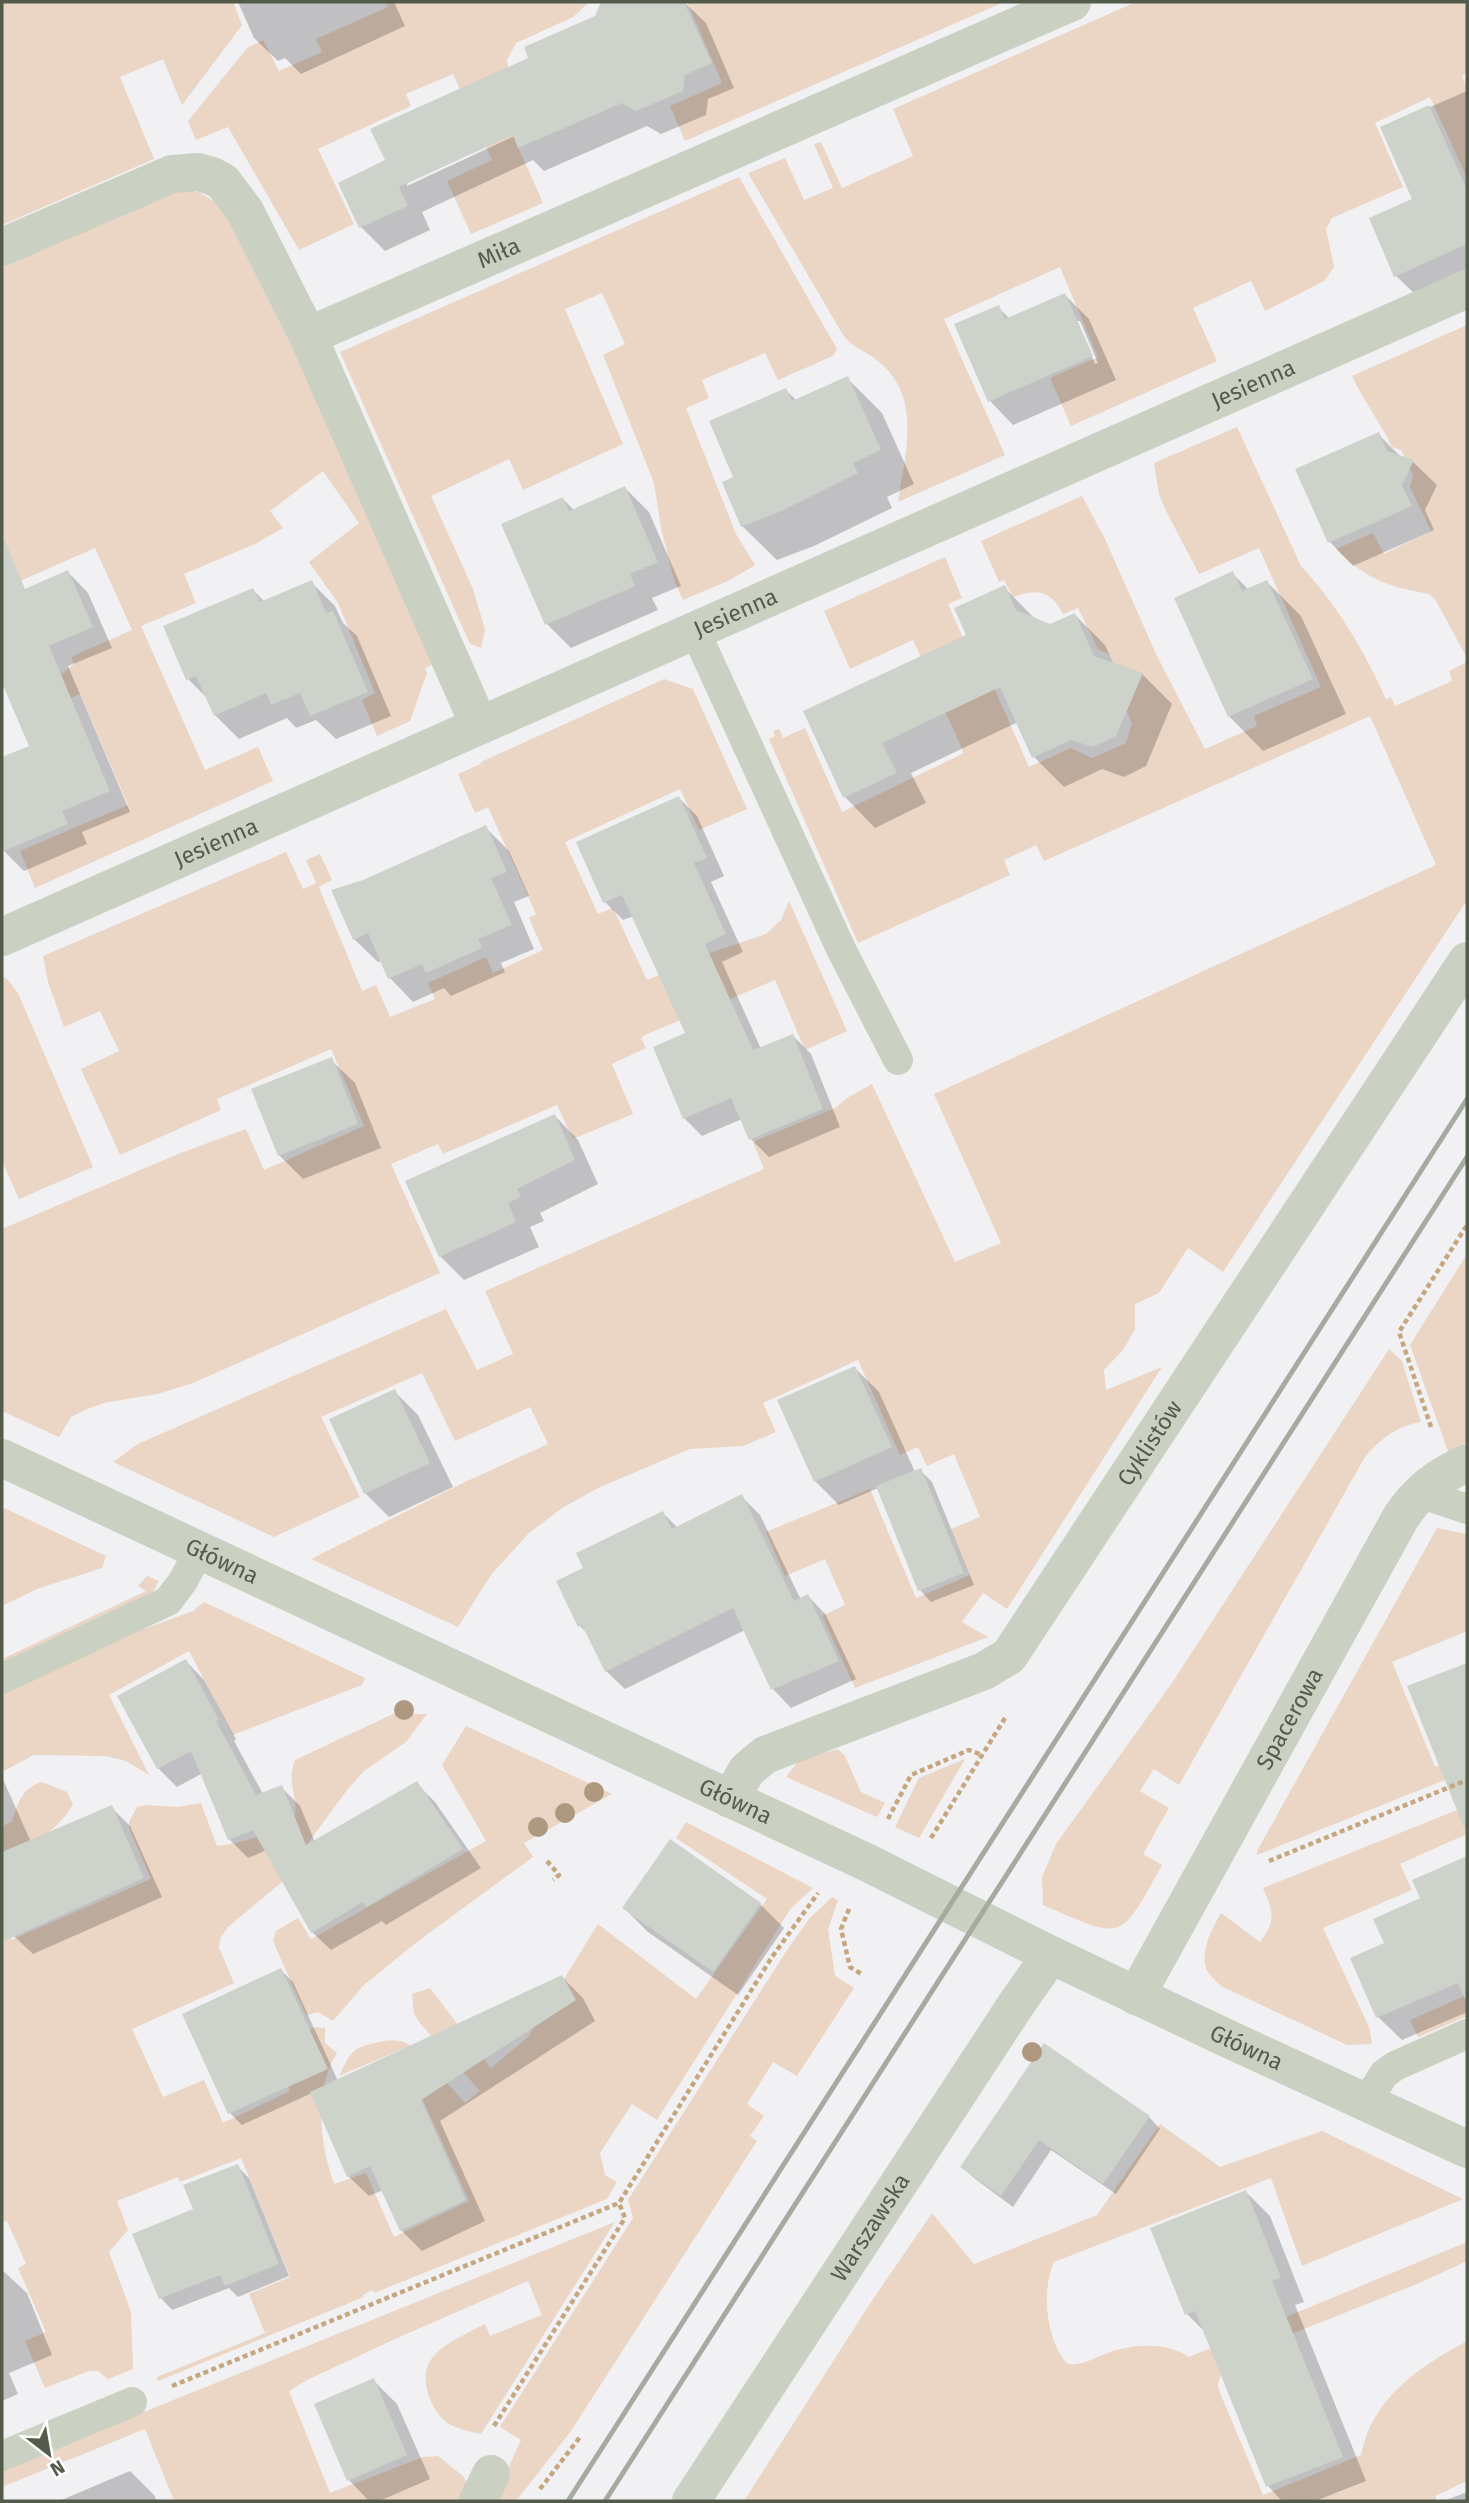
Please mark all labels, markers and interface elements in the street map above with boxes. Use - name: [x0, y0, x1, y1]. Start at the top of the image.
- street label: Miła: [473, 231, 524, 274]
- street label: Jesienna: [1207, 353, 1299, 414]
- street label: Jesienna: [689, 582, 782, 643]
- street label: Jesienna: [170, 812, 262, 873]
- street label: Cyklistów: [1111, 1394, 1188, 1491]
- street label: Główna: [181, 1532, 263, 1590]
- street label: Spacerowa: [1250, 1663, 1329, 1774]
- street label: Główna: [695, 1772, 777, 1830]
- street label: Główna: [1205, 2018, 1287, 2076]
- street label: Warszawska: [825, 2168, 916, 2287]
- north arrow: [14, 2419, 84, 2489]
- text: N: [46, 2455, 69, 2481]

